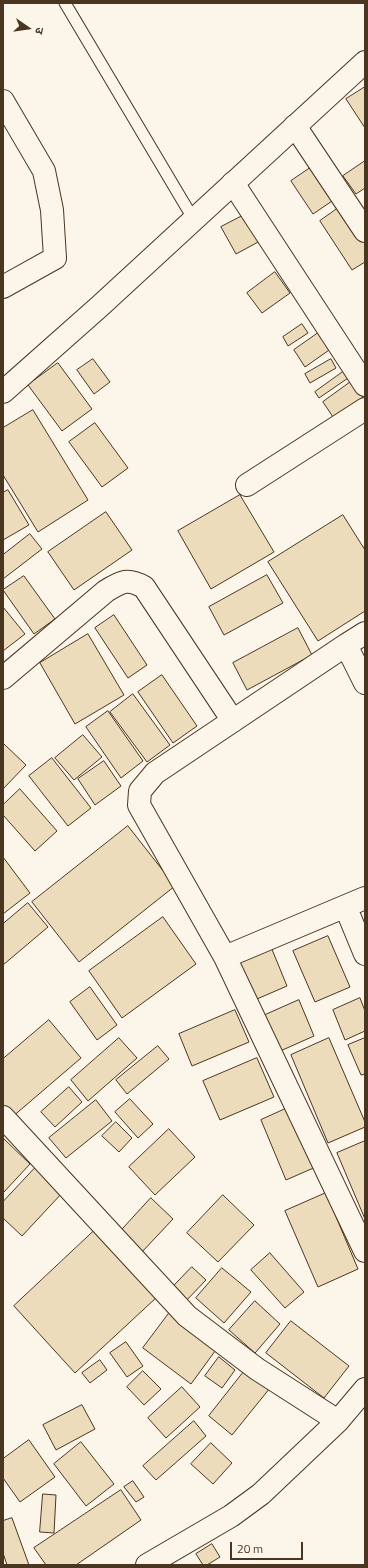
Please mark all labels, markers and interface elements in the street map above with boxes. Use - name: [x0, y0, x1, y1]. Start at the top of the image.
- north arrow: [8, 8, 48, 48]
- text: उ: [31, 26, 48, 36]
- scale bar: [232, 1534, 305, 1560]
- text: 20 m: [237, 1539, 263, 1558]

